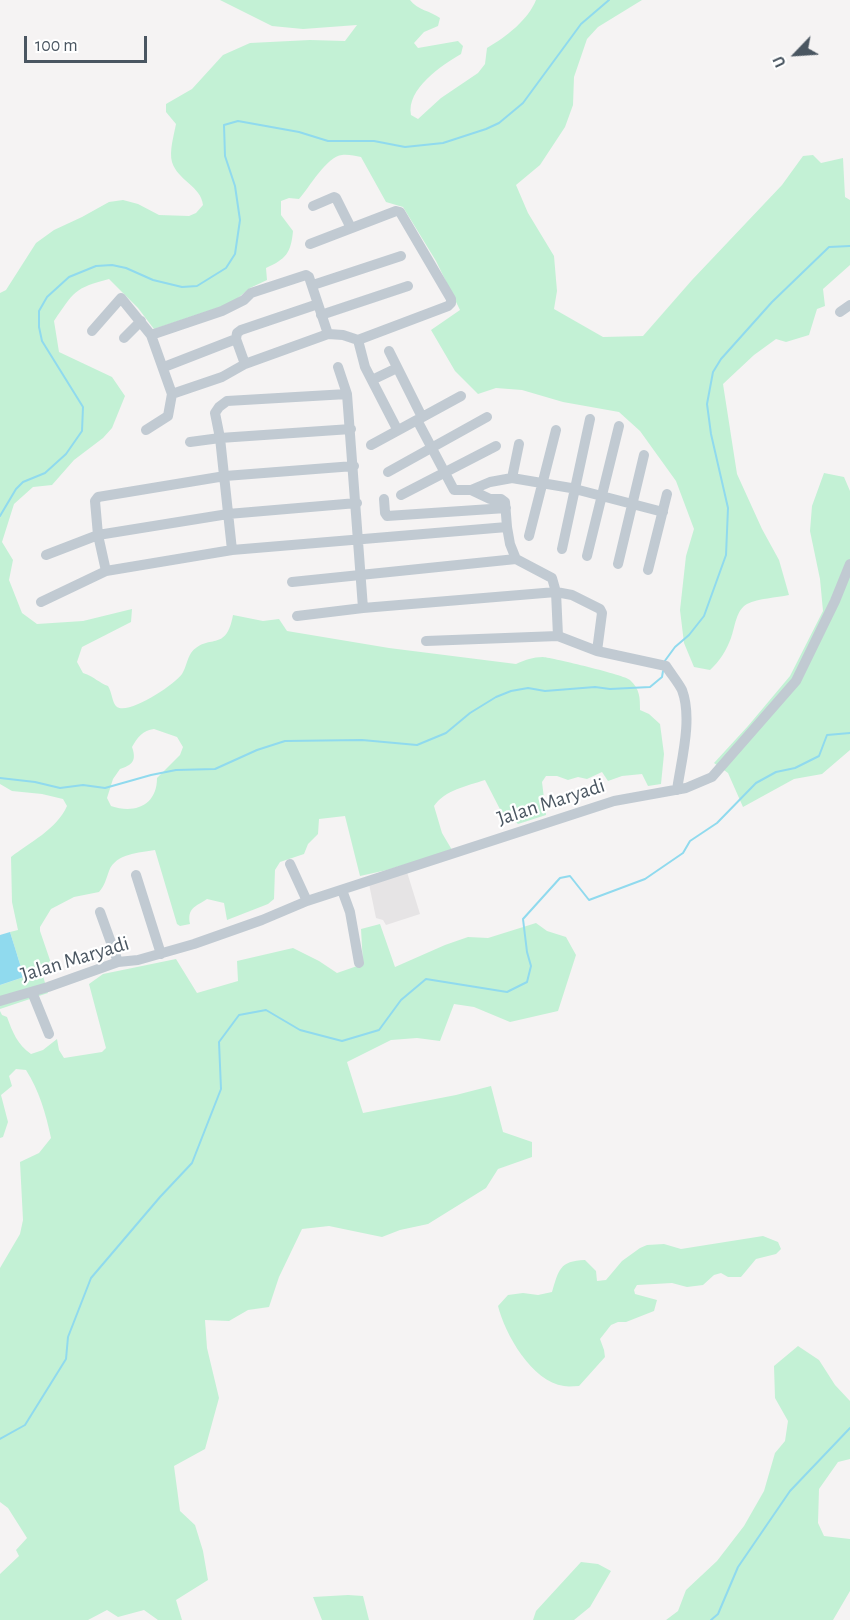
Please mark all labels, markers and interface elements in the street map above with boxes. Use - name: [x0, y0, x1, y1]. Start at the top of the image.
- scale bar: [27, 24, 150, 62]
- north arrow: [766, 24, 826, 84]
- text: 100 m: [35, 37, 78, 55]
- text: U: [770, 54, 789, 70]
- street label: Jalan Maryadi: [494, 773, 608, 831]
- street label: Jalan Maryadi: [18, 931, 132, 987]

